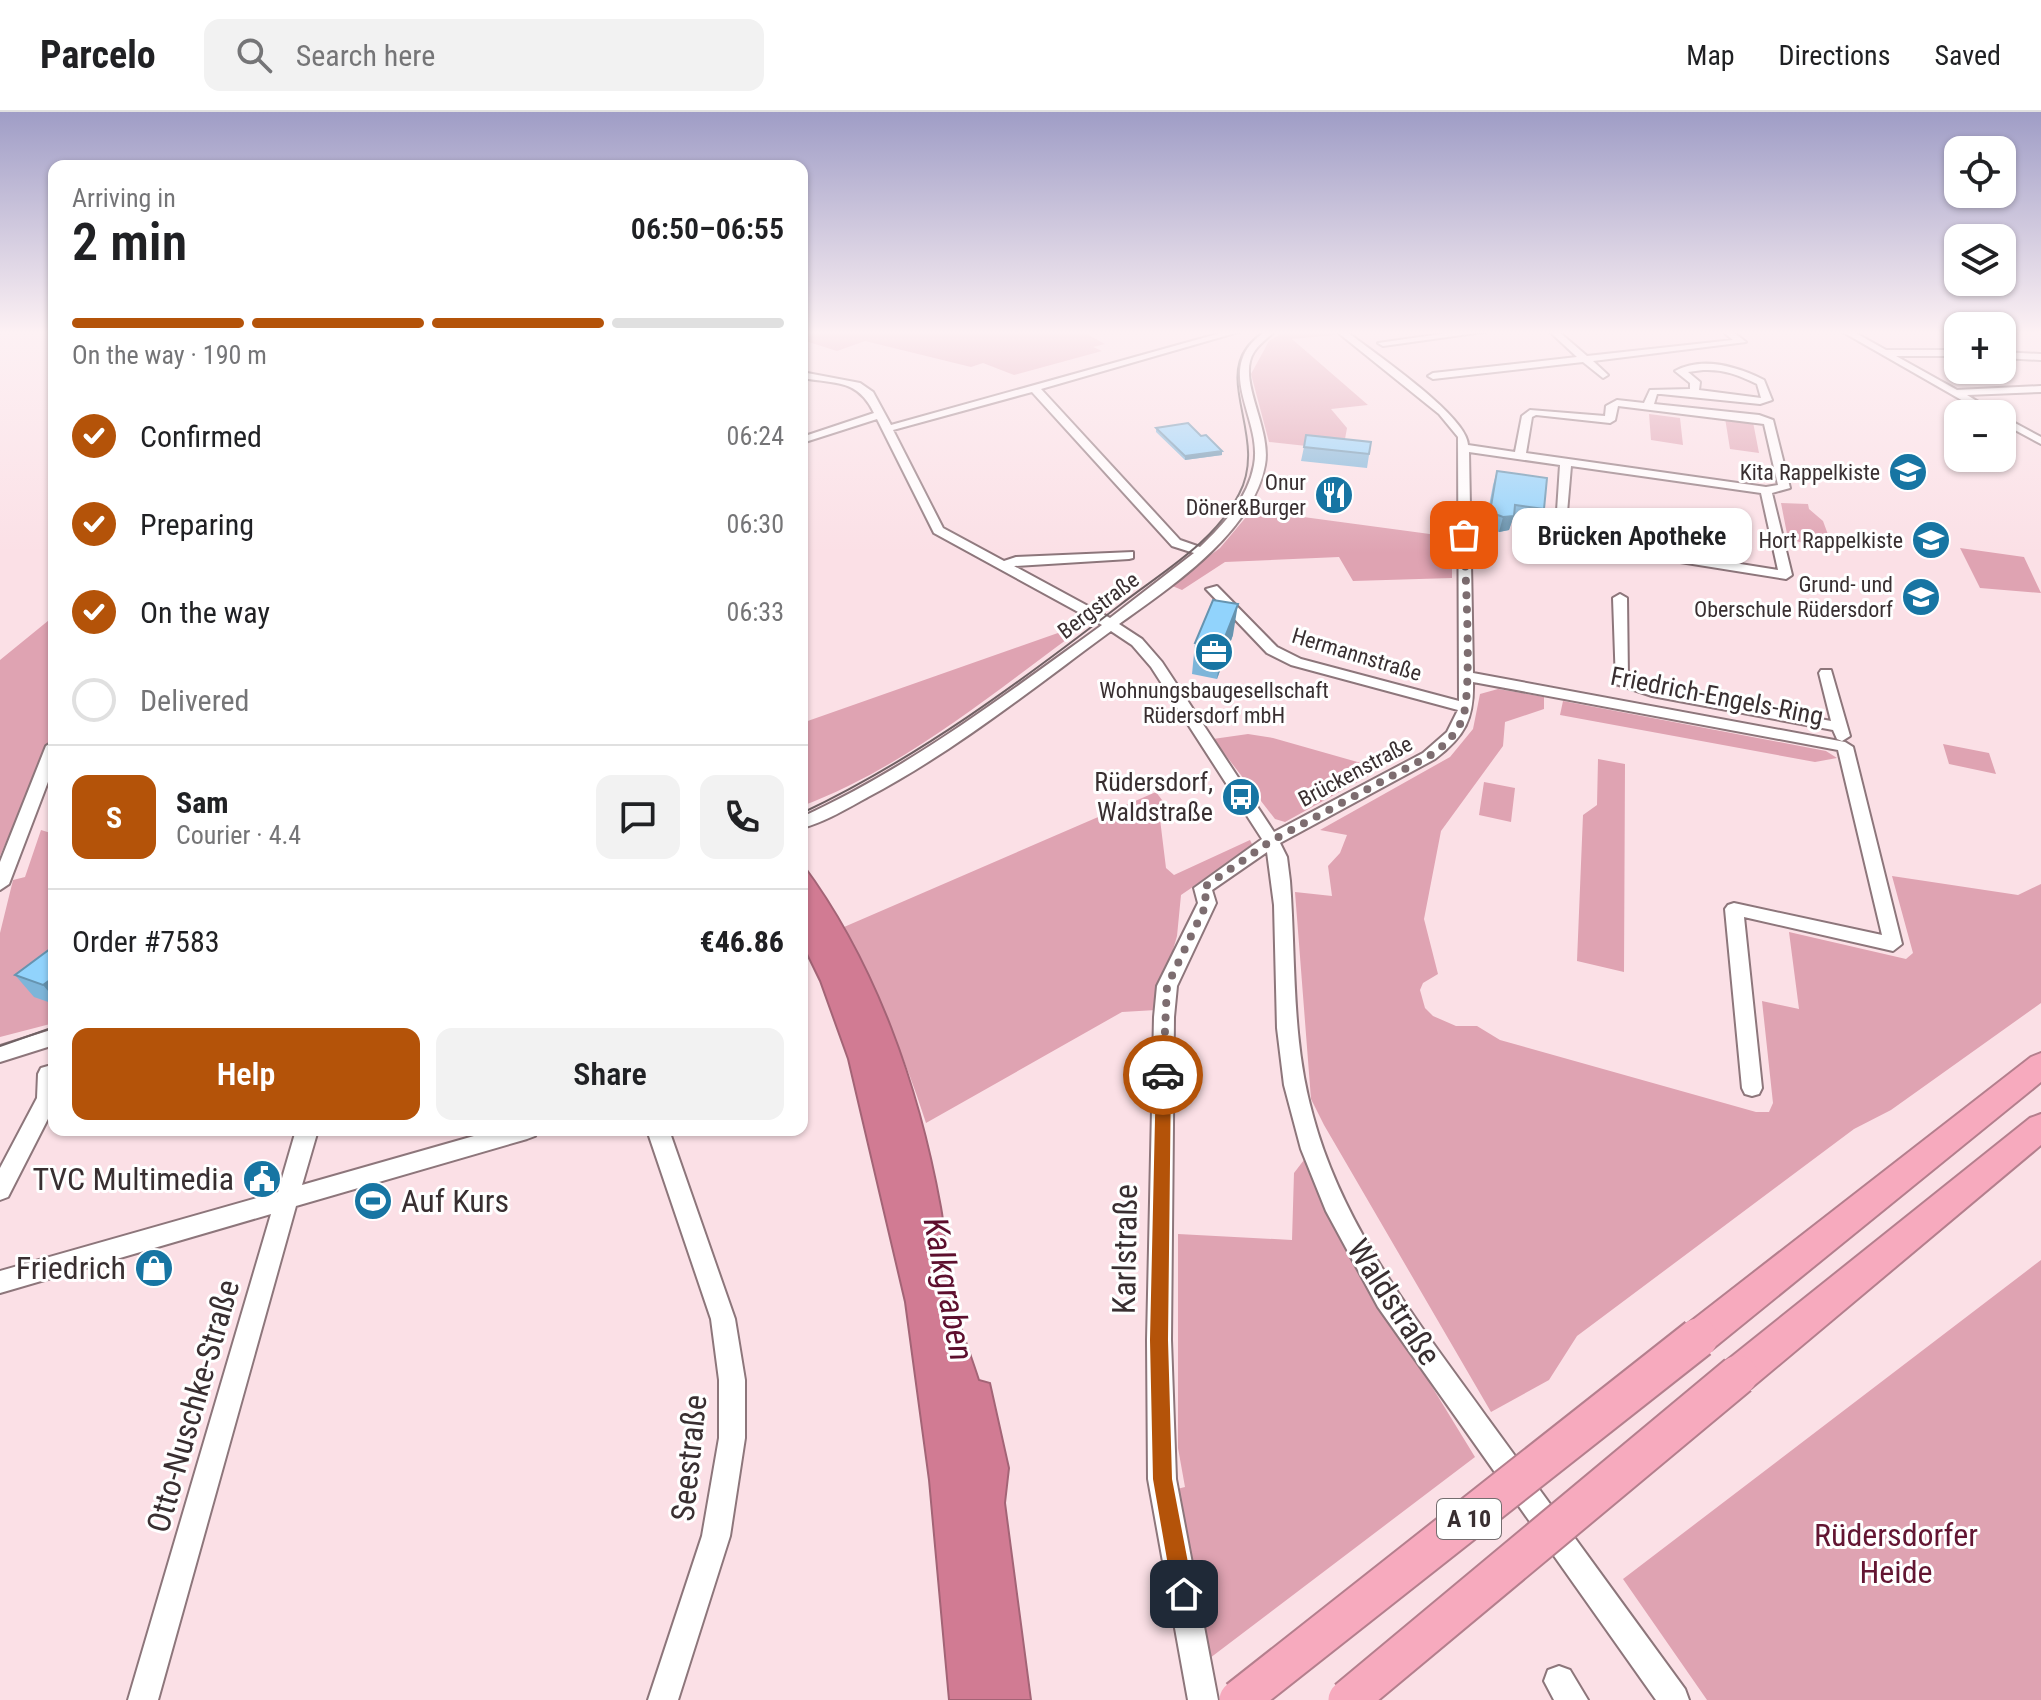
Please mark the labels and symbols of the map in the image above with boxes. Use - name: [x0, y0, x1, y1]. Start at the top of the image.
- school or university icon: Kita Rappelkiste: [1887, 451, 1929, 493]
- place label: Kita Rappelkiste: [1740, 460, 1880, 485]
- place label: Onur Döner&Burger: [1186, 470, 1306, 520]
- restaurant icon: Onur Döner&Burger: [1313, 474, 1355, 516]
- pin: [1430, 501, 1498, 569]
- callout: Brücken Apotheke: [1512, 507, 1752, 563]
- school or university icon: Hort Rappelkiste: [1910, 519, 1952, 561]
- place label: Hort Rappelkiste: [1758, 528, 1903, 553]
- street label: Bergstraße: [1053, 567, 1144, 644]
- place label: Grund- und Oberschule Rüdersdorf: [1694, 572, 1893, 622]
- school or university icon: Grund- und Oberschule Rüdersdorf: [1900, 576, 1942, 618]
- street label: Hermannstraße: [1289, 623, 1425, 686]
- office icon: Wohnungsbaugesellschaft Rüdersdorf mbH: [1193, 631, 1235, 673]
- street label: Friedrich-Engels-Ring: [1608, 661, 1826, 731]
- place label: Wohnungsbaugesellschaft Rüdersdorf mbH: [1099, 678, 1329, 728]
- street label: Brückenstraße: [1294, 731, 1416, 812]
- place label: Rüdersdorf, Waldstraße: [1094, 767, 1213, 827]
- bus stop icon: Rüdersdorf, Waldstraße: [1220, 776, 1262, 818]
- courier: [1123, 1035, 1203, 1115]
- public building icon: TVC Multimedia: [241, 1158, 283, 1200]
- place label: TVC Multimedia: [32, 1160, 234, 1198]
- sports icon: Auf Kurs: [352, 1180, 394, 1222]
- place label: Auf Kurs: [401, 1182, 509, 1220]
- street label: Karlstraße: [1105, 1184, 1145, 1314]
- water label: Kalkgraben: [916, 1214, 982, 1364]
- street label: Waldstraße: [1339, 1232, 1449, 1372]
- shop icon: Friedrich: [133, 1247, 175, 1289]
- place label: Friedrich: [16, 1249, 126, 1287]
- street label: Otto-Nuschke-Straße: [139, 1275, 247, 1537]
- street label: Seestraße: [663, 1393, 715, 1523]
- road number: A 10: [1437, 1499, 1501, 1539]
- park label: Rüdersdorfer Heide: [1814, 1516, 1978, 1591]
- pin: [1150, 1560, 1218, 1628]

